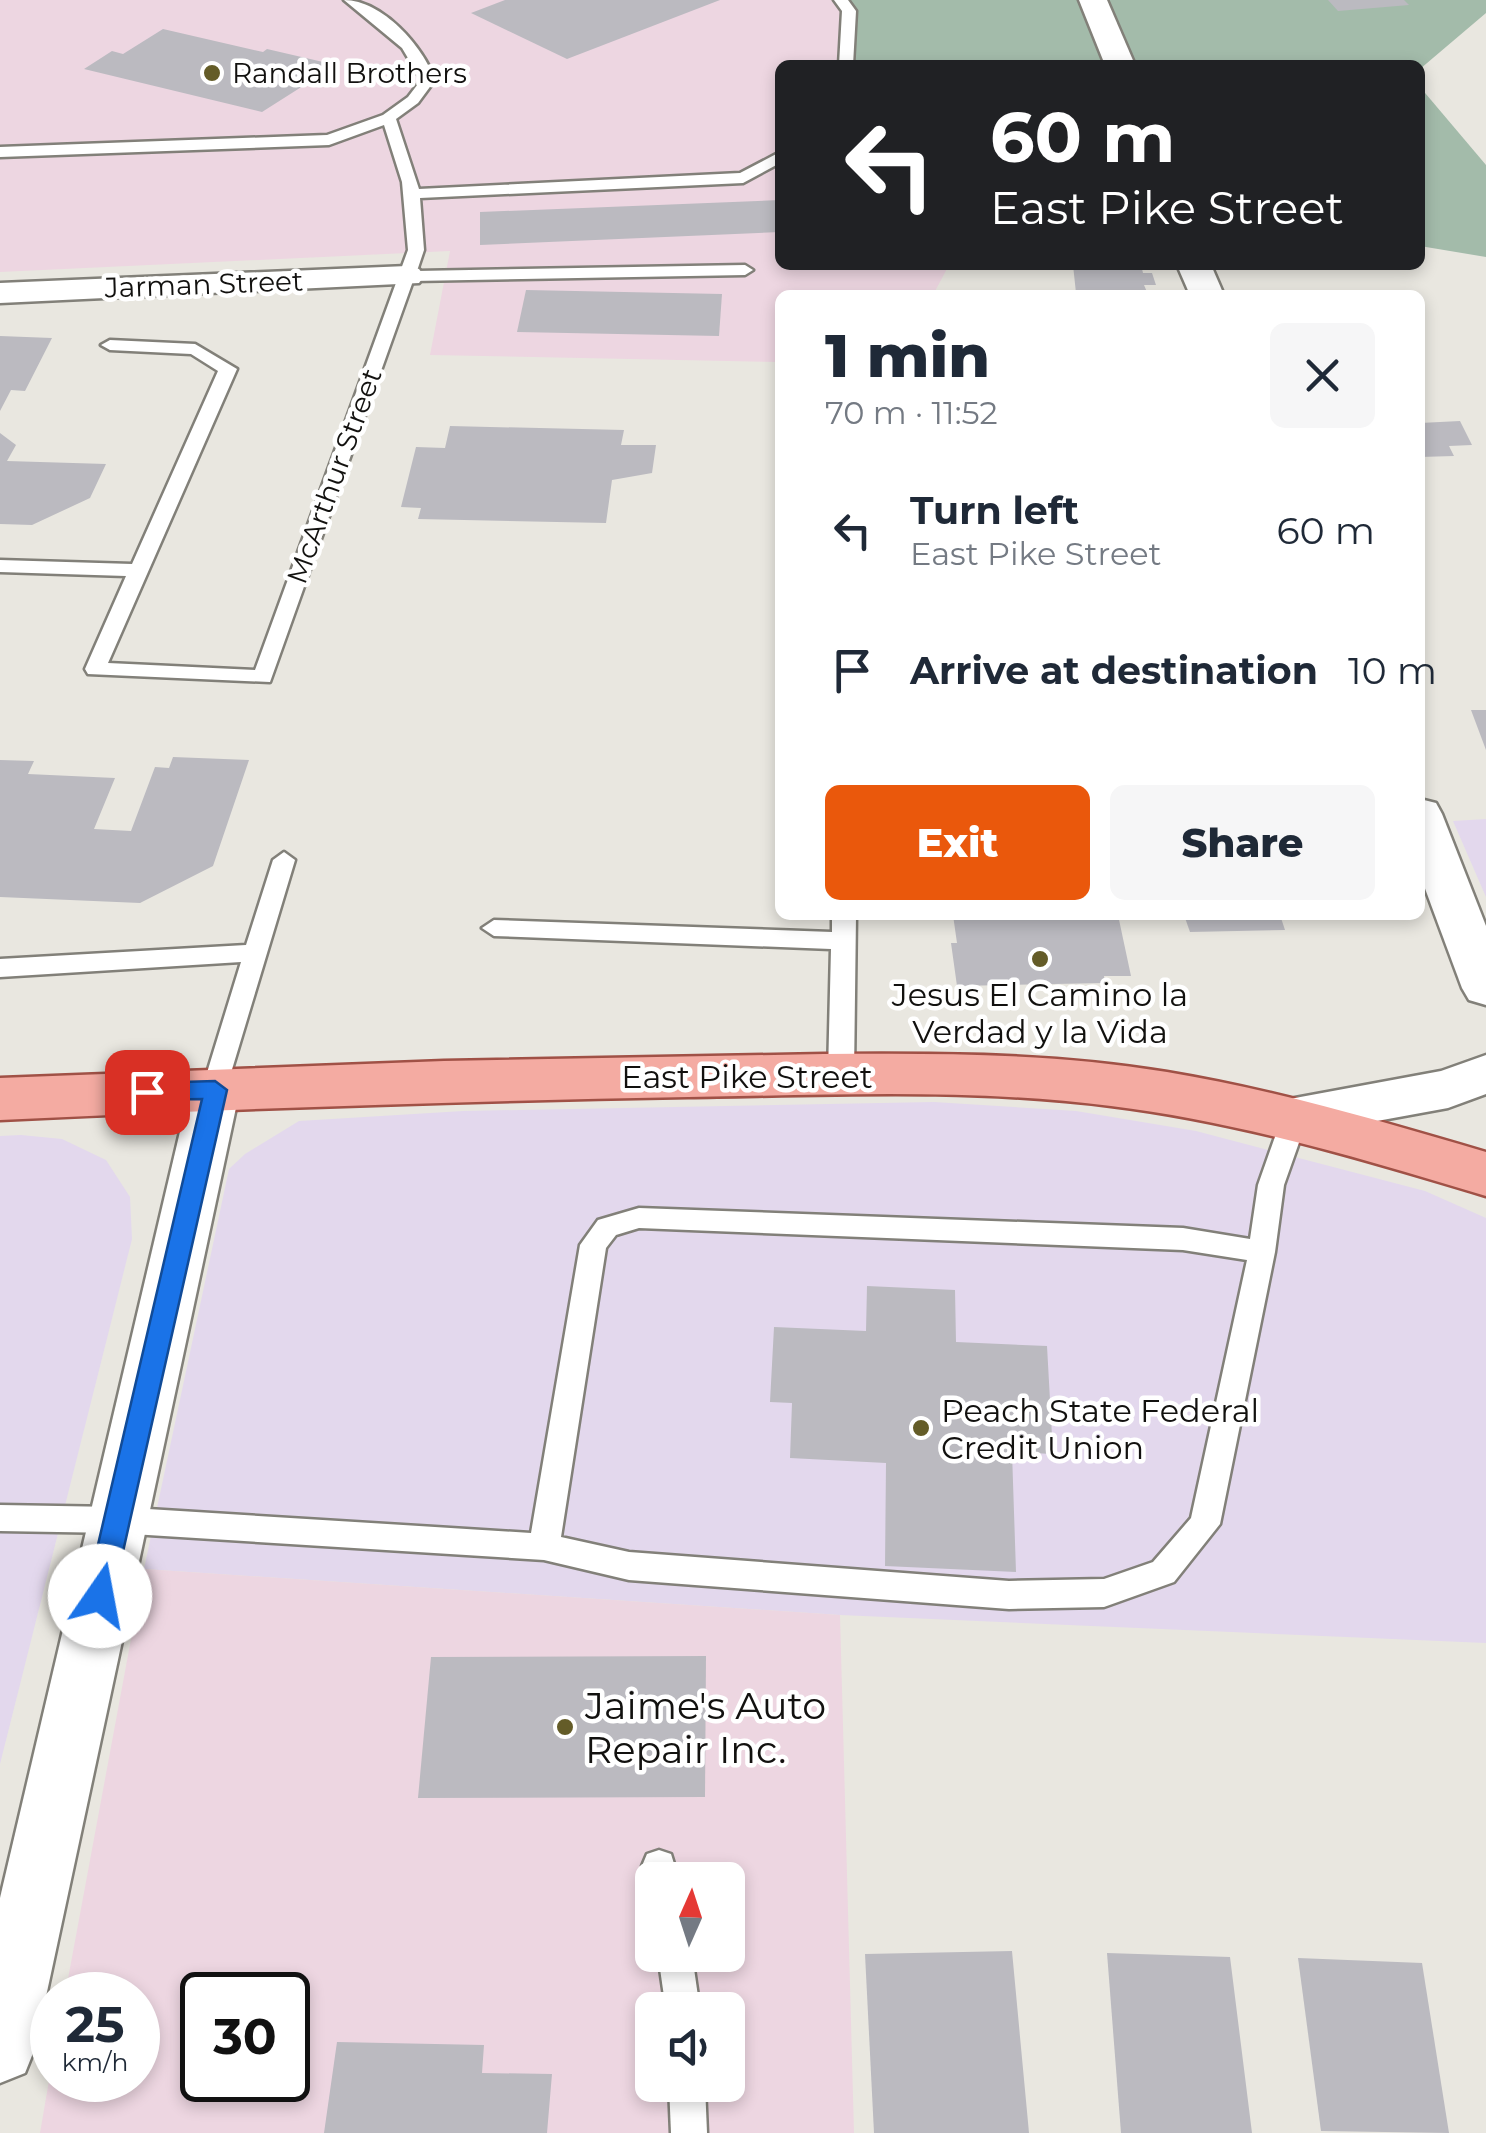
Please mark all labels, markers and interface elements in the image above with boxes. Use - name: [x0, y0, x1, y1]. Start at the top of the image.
- place label: Randall Brothers: [232, 56, 467, 90]
- marker: Randall Brothers: [201, 62, 223, 84]
- text: 60 m: [990, 94, 1175, 180]
- icon: left: [825, 100, 955, 230]
- text: East Pike Street: [990, 180, 1344, 235]
- street label: Jarman Street: [103, 264, 304, 304]
- text: 1 min: [825, 319, 990, 392]
- button: close: [1270, 323, 1375, 428]
- street label: McArthur Street: [279, 364, 389, 588]
- text: 70 m · 11:52: [825, 393, 998, 432]
- text: Turn left: [910, 487, 1079, 534]
- icon: left: [825, 503, 880, 558]
- text: 60 m: [1276, 507, 1375, 554]
- text: East Pike Street: [910, 534, 1162, 573]
- icon: arrive: [825, 643, 880, 698]
- text: Arrive at destination: [910, 647, 1318, 694]
- text: 10 m: [1348, 647, 1437, 694]
- button: Exit: [825, 785, 1090, 900]
- button: Share: [1110, 785, 1375, 900]
- marker: Jesus El Camino la Verdad y la Vida: [1029, 948, 1051, 970]
- place label: Jesus El Camino la Verdad y la Vida: [891, 975, 1188, 1051]
- pin: [105, 1050, 190, 1135]
- street label: East Pike Street: [621, 1057, 873, 1096]
- icon: arrive: [120, 1065, 175, 1120]
- place label: Peach State Federal Credit Union: [941, 1391, 1259, 1467]
- marker: Peach State Federal Credit Union: [910, 1417, 932, 1439]
- position arrow: [48, 1544, 152, 1648]
- place label: Jaime's Auto Repair Inc.: [584, 1682, 826, 1773]
- marker: Jaime's Auto Repair Inc.: [554, 1716, 576, 1738]
- north arrow: [635, 1862, 745, 1972]
- map controls: [635, 1862, 745, 2102]
- speed limit sign: 30: [180, 1972, 310, 2102]
- button: sound: [635, 1992, 745, 2102]
- text: 25: [65, 1994, 125, 2055]
- text: km/h: [62, 2047, 128, 2077]

